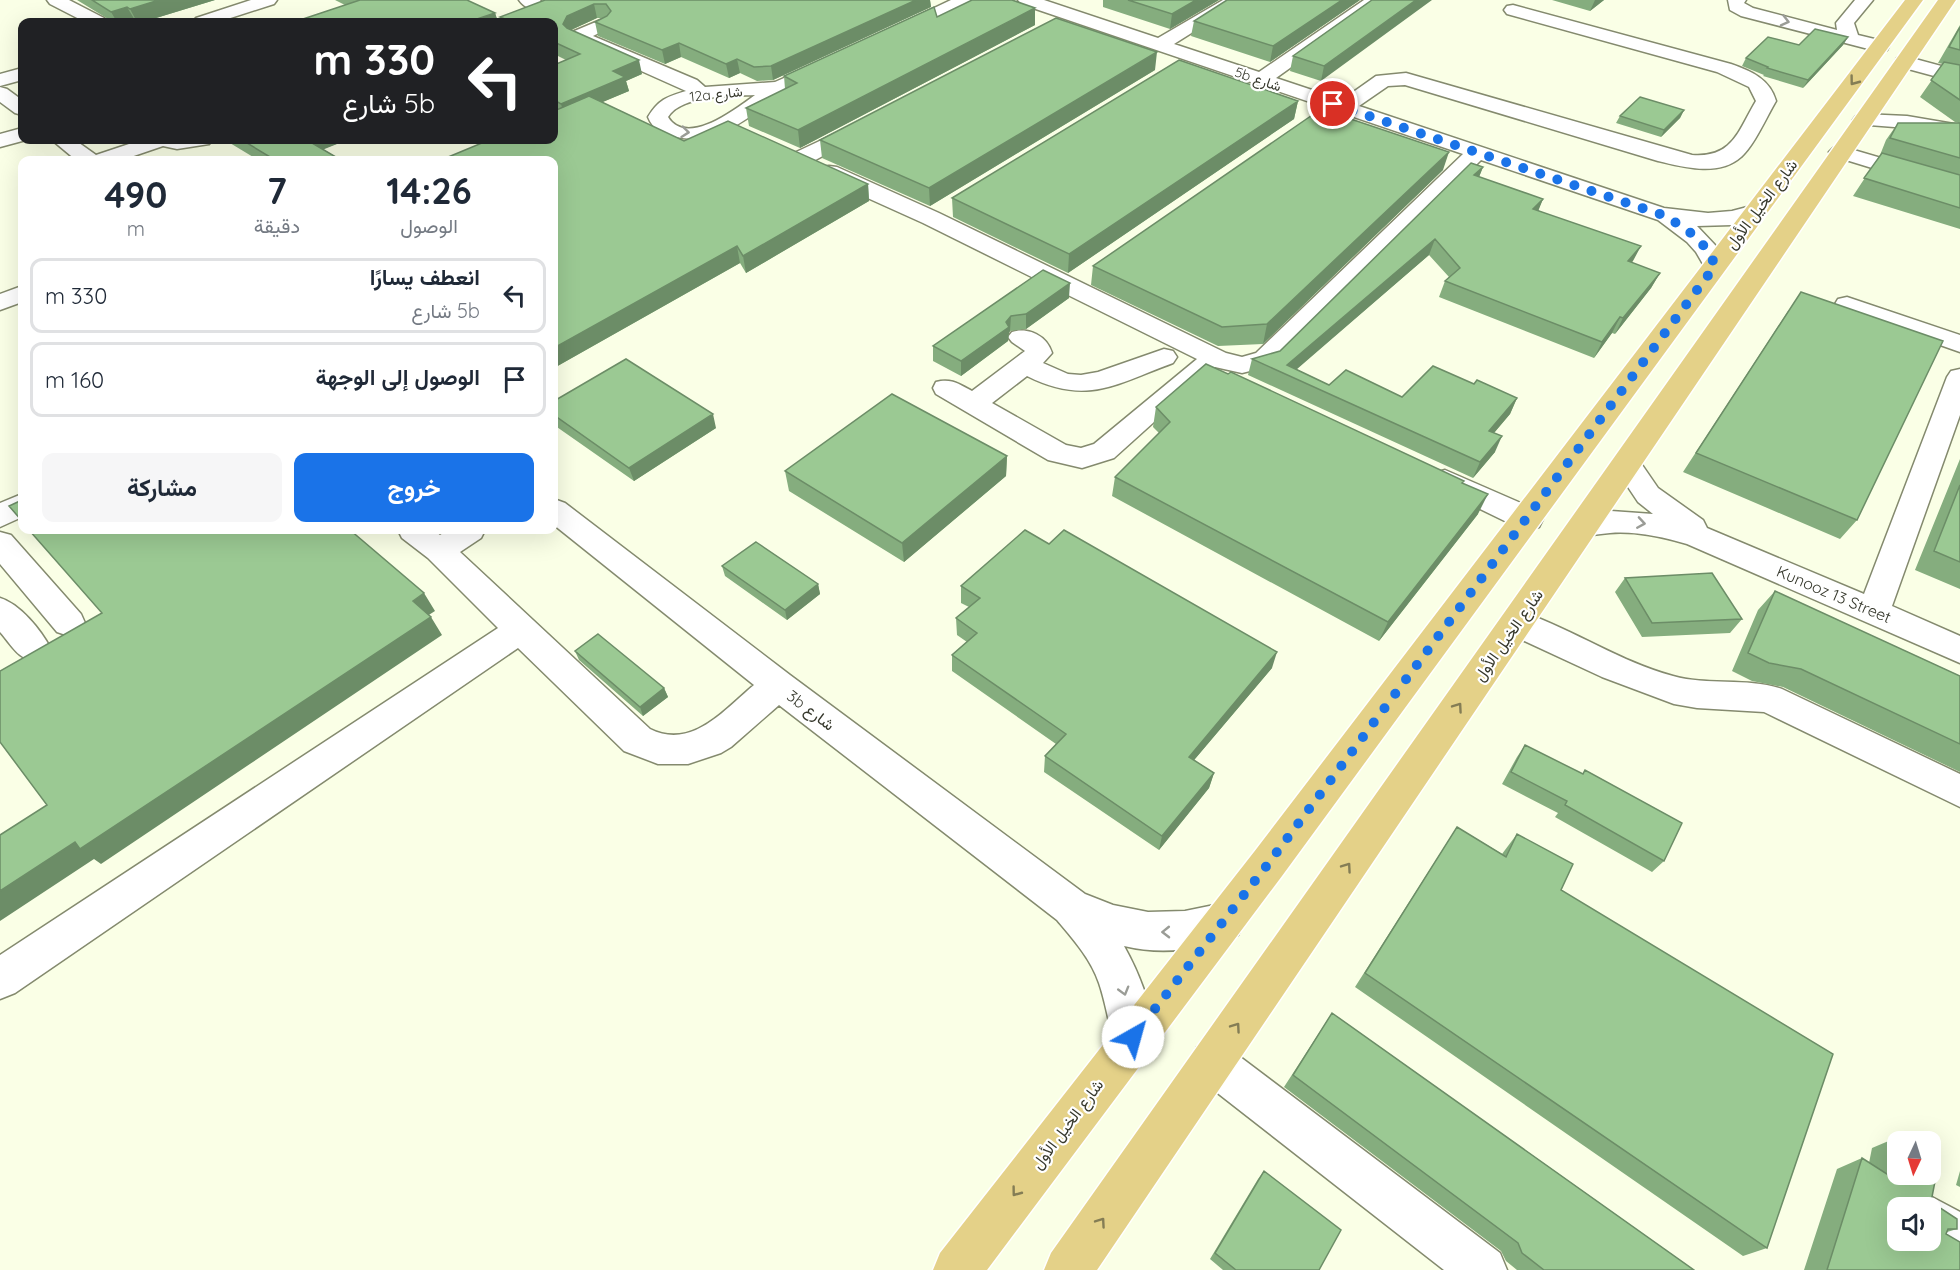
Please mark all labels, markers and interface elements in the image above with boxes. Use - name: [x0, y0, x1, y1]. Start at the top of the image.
- one-way arrow: [1779, 14, 1789, 27]
- text: 330 m: [314, 33, 435, 86]
- icon: left: [456, 42, 534, 120]
- street label: 5b شارع: [1232, 63, 1284, 97]
- one-way arrow: [1850, 74, 1861, 85]
- pin: [1307, 78, 1358, 129]
- street label: 12a شارع: [688, 82, 744, 108]
- text: 5b شارع: [342, 86, 435, 120]
- icon: arrive: [1316, 87, 1349, 120]
- one-way arrow: [680, 125, 690, 138]
- street label: شارع الخيل الأول: [1721, 155, 1803, 254]
- text: 7: [267, 168, 287, 213]
- text: 14:26: [386, 168, 472, 213]
- text: 490: [104, 172, 167, 217]
- text: دقيقة: [254, 213, 300, 238]
- text: الوصول: [400, 213, 458, 238]
- text: m: [127, 216, 145, 241]
- text: انعطف يسارًا: [370, 263, 480, 291]
- icon: left: [498, 279, 531, 312]
- text: 330 m: [45, 282, 107, 310]
- text: 5b شارع: [411, 298, 480, 323]
- text: الوصول إلى الوجهة: [316, 363, 480, 391]
- icon: arrive: [498, 363, 531, 396]
- text: 160 m: [45, 366, 104, 394]
- button: مشاركة: [42, 453, 282, 522]
- button: خروج: [294, 453, 534, 522]
- one-way arrow: [1636, 517, 1646, 529]
- street label: Kunooz 13 Street: [1774, 561, 1894, 627]
- street label: شارع الخيل الأول: [1469, 585, 1549, 686]
- street label: 3b شارع: [782, 686, 839, 736]
- one-way arrow: [1451, 702, 1462, 713]
- one-way arrow: [1340, 862, 1351, 873]
- one-way arrow: [1162, 926, 1171, 938]
- one-way arrow: [1116, 986, 1129, 996]
- position arrow: [1101, 1005, 1165, 1069]
- one-way arrow: [1229, 1023, 1240, 1034]
- street label: شارع الخيل الأول: [1027, 1075, 1109, 1174]
- north arrow: [1887, 1131, 1941, 1185]
- map controls: [1887, 1131, 1941, 1251]
- one-way arrow: [1012, 1185, 1023, 1196]
- button: sound: [1887, 1197, 1941, 1251]
- one-way arrow: [1094, 1218, 1105, 1229]

